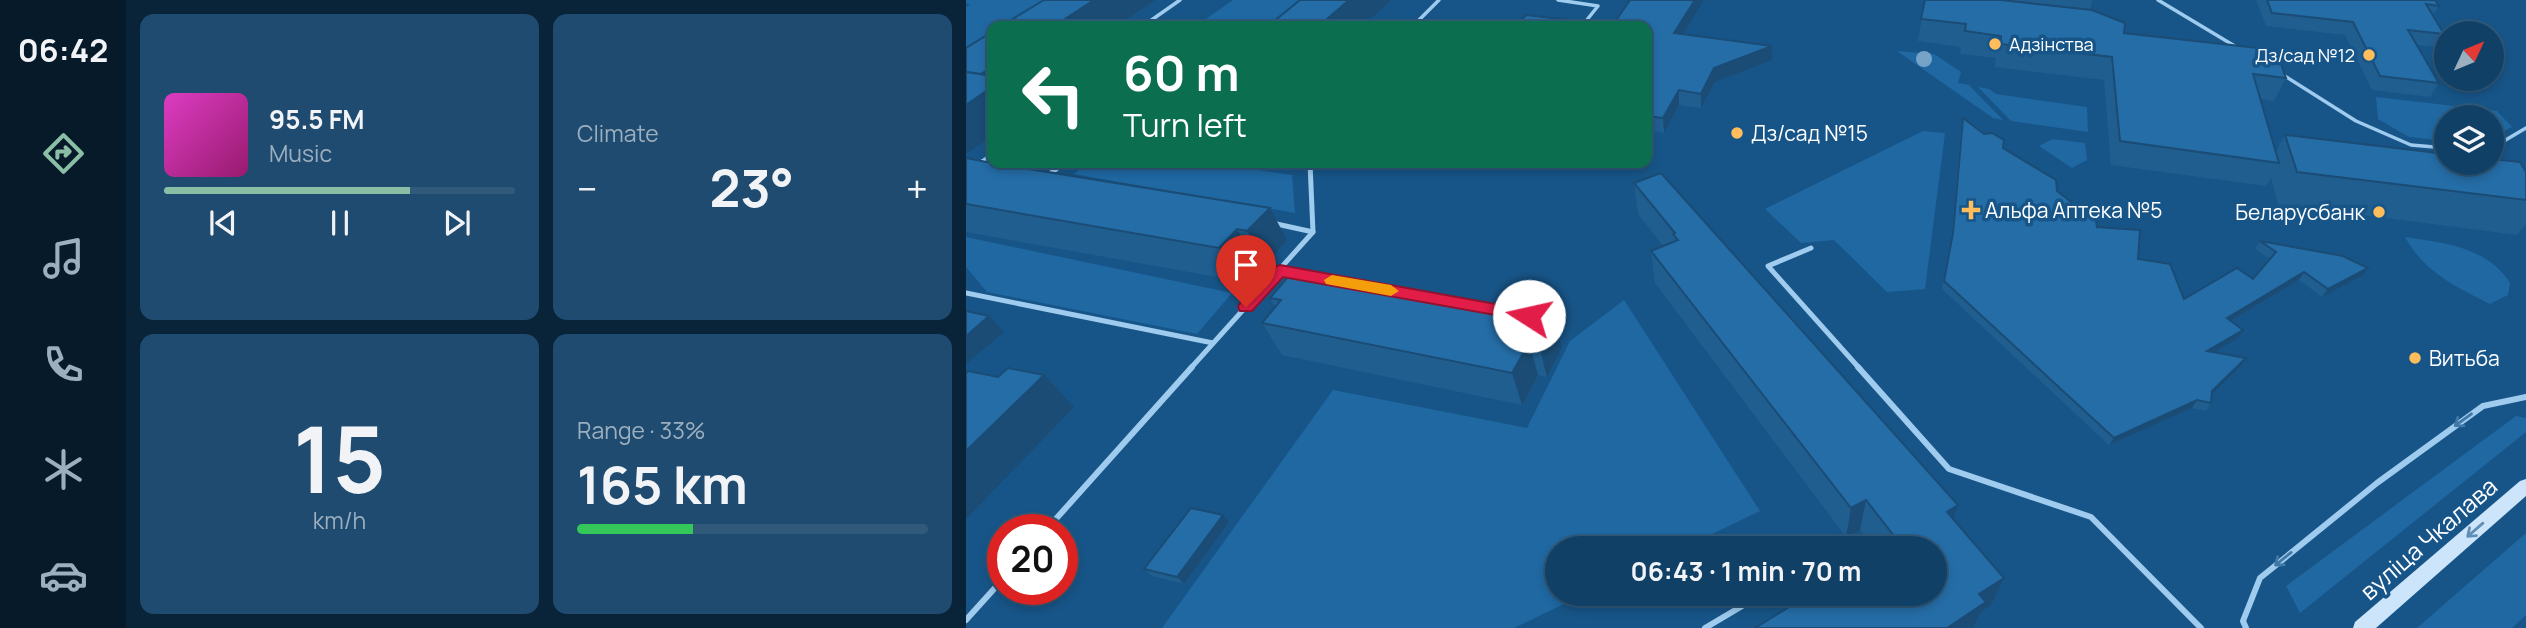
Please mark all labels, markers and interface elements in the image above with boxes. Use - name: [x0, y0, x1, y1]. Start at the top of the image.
- north arrow: [2434, 21, 2504, 91]
- map controls: [2434, 21, 2504, 175]
- text: 06:42: [18, 28, 108, 72]
- place label: Адзінства: [2009, 32, 2094, 56]
- marker: Адзінства: [1987, 36, 2003, 52]
- text: 60 m: [1123, 39, 1240, 106]
- place label: Дз/сад №12: [2255, 43, 2355, 67]
- marker: Дз/сад №12: [2361, 47, 2377, 63]
- icon: left: [1008, 49, 1099, 140]
- text: 95.5 FM: [269, 101, 365, 137]
- text: Turn left: [1123, 103, 1247, 147]
- button: layers: [2434, 105, 2504, 175]
- text: Climate: [577, 117, 659, 149]
- place label: Дз/сад №15: [1751, 119, 1868, 147]
- marker: Дз/сад №15: [1729, 125, 1745, 141]
- icon: directions: [39, 129, 88, 178]
- text: Music: [269, 137, 332, 169]
- text: 23°: [710, 152, 794, 223]
- text: −: [577, 162, 598, 214]
- text: +: [906, 162, 928, 214]
- place label: Альфа Аптека №5: [1985, 196, 2162, 224]
- place label: Беларусбанк: [2235, 198, 2366, 226]
- marker: Альфа Аптека №5: [1963, 202, 1979, 218]
- icon: previous: [204, 204, 242, 242]
- icon: pause: [321, 204, 359, 242]
- icon: next: [438, 204, 476, 242]
- marker: Беларусбанк: [2371, 204, 2387, 220]
- icon: music: [39, 234, 88, 283]
- pin: [1216, 235, 1276, 307]
- icon: arrive: [1227, 246, 1265, 284]
- position arrow: [1492, 279, 1566, 353]
- icon: phone: [39, 340, 88, 389]
- place label: Витьба: [2429, 344, 2500, 372]
- marker: Витьба: [2407, 350, 2423, 366]
- text: 15: [293, 396, 386, 520]
- one-way arrow: [2454, 413, 2473, 428]
- text: Range · 33%: [577, 414, 706, 446]
- icon: climate: [39, 445, 88, 494]
- text: 165 km: [577, 449, 748, 520]
- street label: вуліца Чкалава: [2352, 469, 2504, 607]
- text: km/h: [313, 504, 366, 536]
- speed limit sign: 20: [987, 514, 1078, 605]
- one-way arrow: [2466, 522, 2484, 538]
- icon: car: [39, 551, 88, 600]
- one-way arrow: [2275, 551, 2293, 567]
- text: 06:43 · 1 min · 70 m: [1631, 553, 1861, 589]

